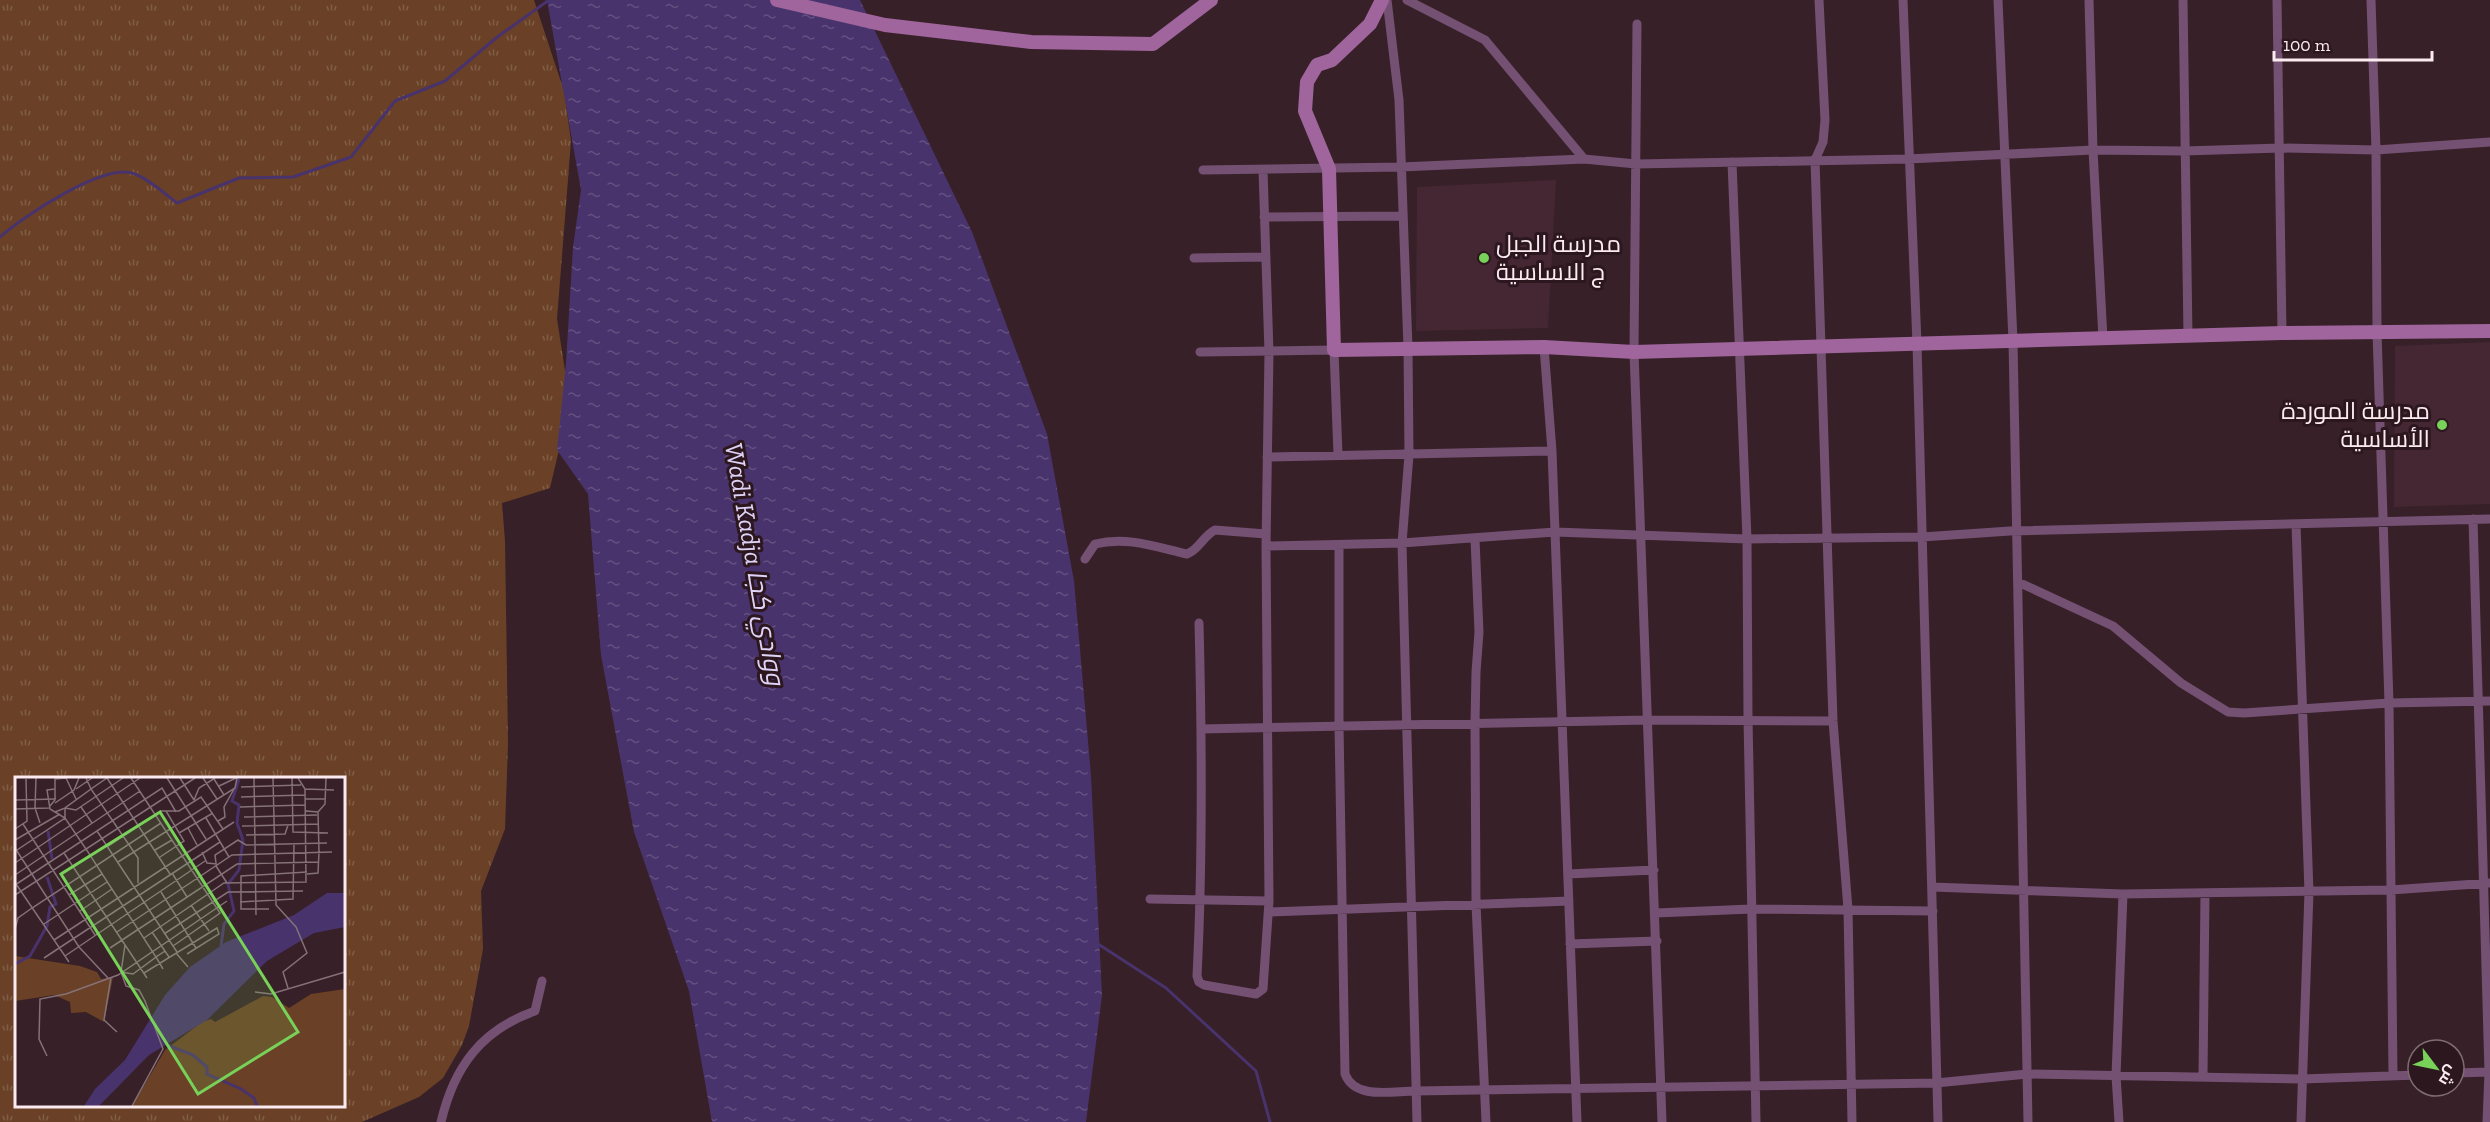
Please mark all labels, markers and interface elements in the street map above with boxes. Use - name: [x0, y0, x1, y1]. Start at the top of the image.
- scale bar: [2274, 24, 2432, 62]
- text: 100 m: [2283, 34, 2331, 56]
- place label: مدرسة الجبل ج الاساسية: [1496, 229, 1621, 288]
- marker: مدرسة الجبل ج الاساسية: [1477, 251, 1491, 265]
- place label: مدرسة الموردة الأساسية: [2281, 396, 2430, 453]
- marker: مدرسة الموردة الأساسية: [2435, 418, 2449, 432]
- water label: Wadi Kadja ووادي كجا: [713, 441, 792, 690]
- inset map: [15, 777, 345, 1107]
- north arrow: [2406, 1038, 2466, 1098]
- text: ش: [2435, 1062, 2462, 1089]

